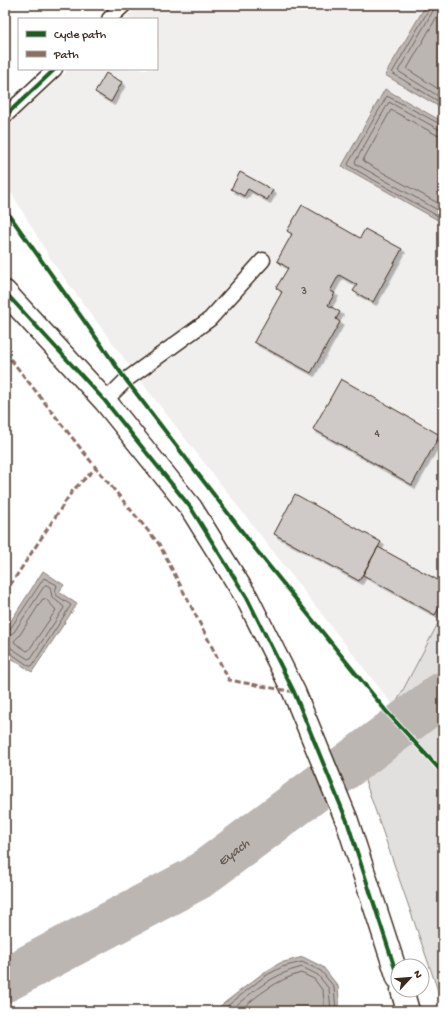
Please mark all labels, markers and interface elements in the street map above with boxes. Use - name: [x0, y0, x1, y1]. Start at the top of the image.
- legend: [18, 18, 158, 70]
- text: Cycle path: [54, 29, 107, 43]
- text: Path: [53, 49, 79, 63]
- house number: 3: [300, 286, 307, 298]
- house number: 4: [374, 428, 380, 440]
- water label: Eyach: [215, 836, 254, 871]
- north arrow: [390, 958, 430, 998]
- text: N: [410, 969, 424, 980]

